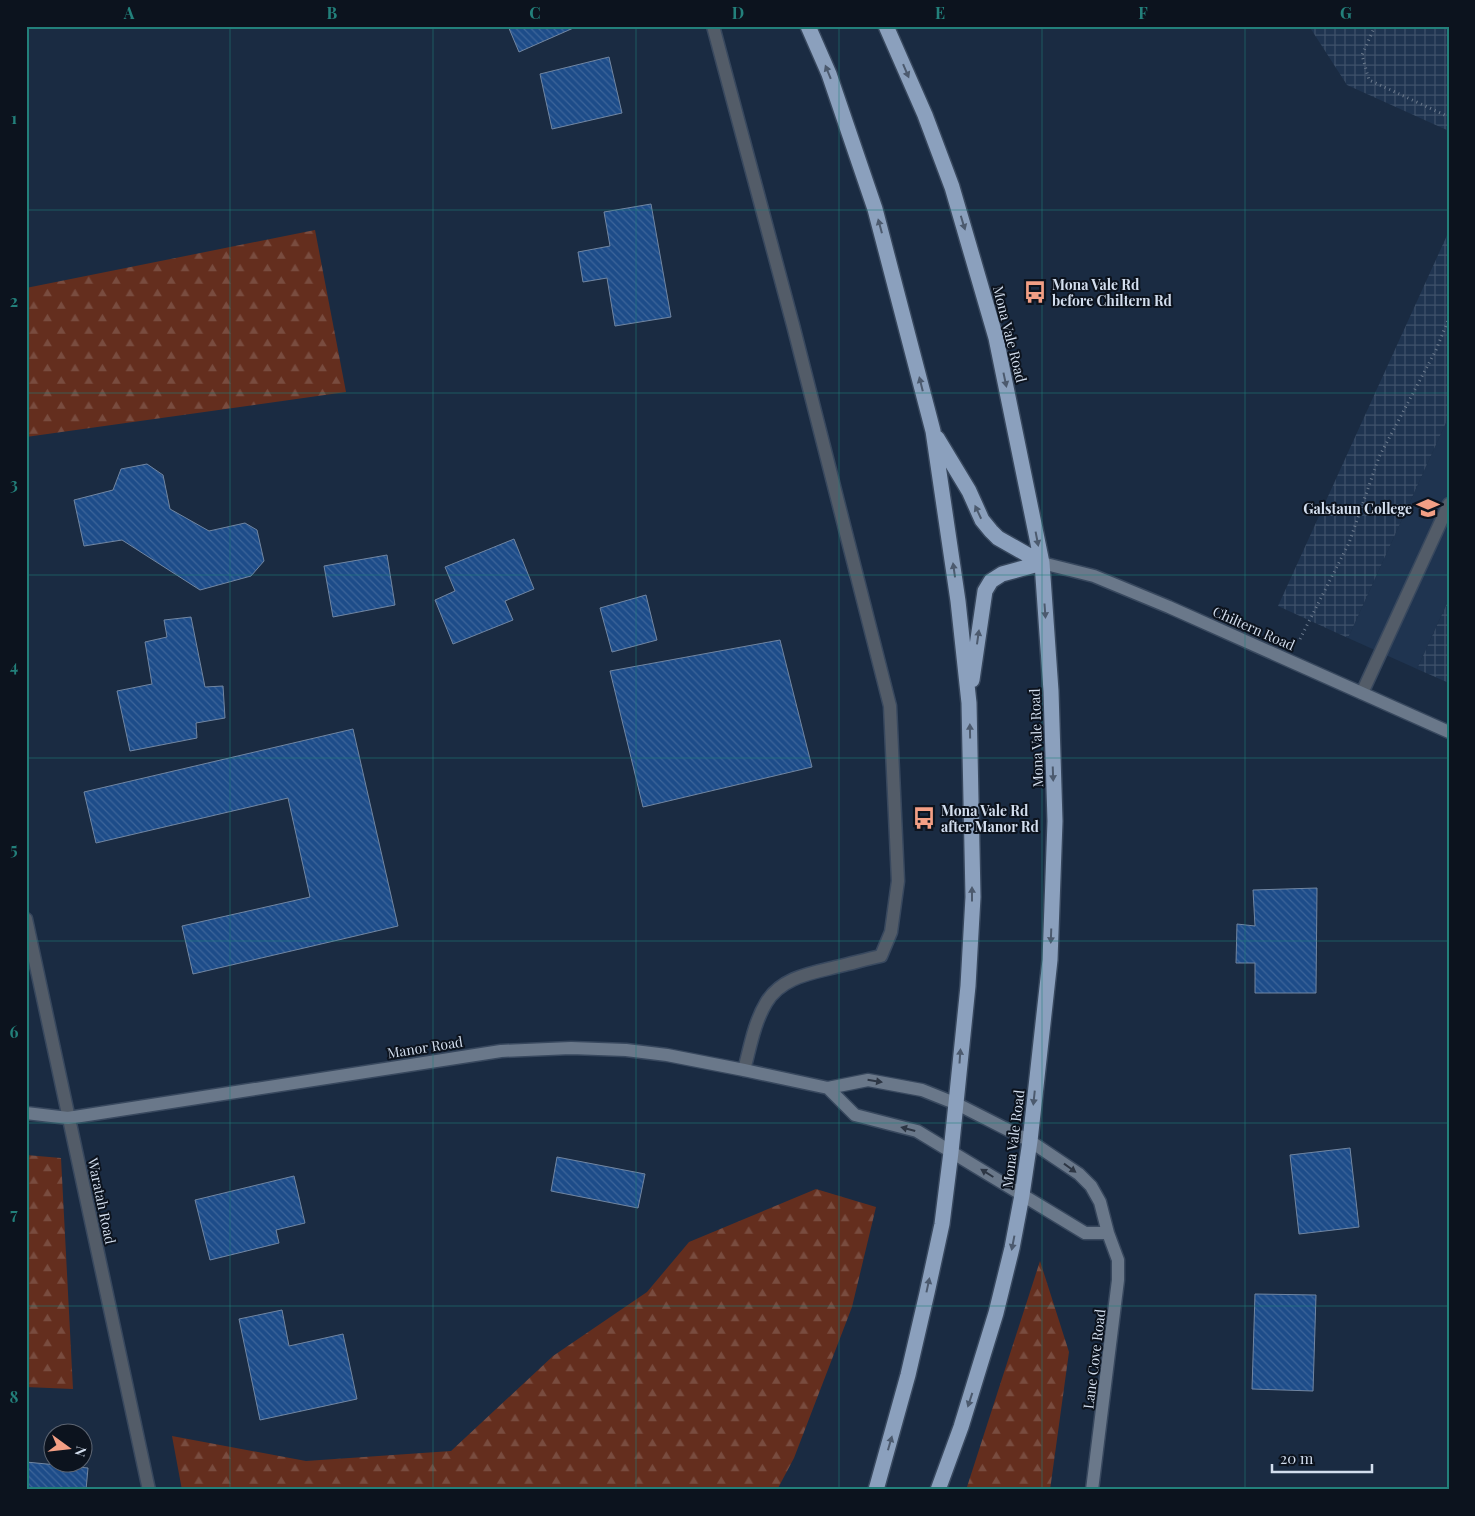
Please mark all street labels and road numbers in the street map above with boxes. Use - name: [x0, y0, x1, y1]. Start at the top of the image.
- street label: Mona Vale Road: [989, 284, 1031, 384]
- street label: Chiltern Road: [1210, 601, 1298, 655]
- street label: Mona Vale Road: [1025, 688, 1047, 788]
- street label: Manor Road: [386, 1032, 464, 1062]
- street label: Mona Vale Road: [998, 1089, 1028, 1189]
- street label: Waratah Road: [83, 1155, 120, 1246]
- street label: Lane Cove Road: [1078, 1308, 1110, 1410]

